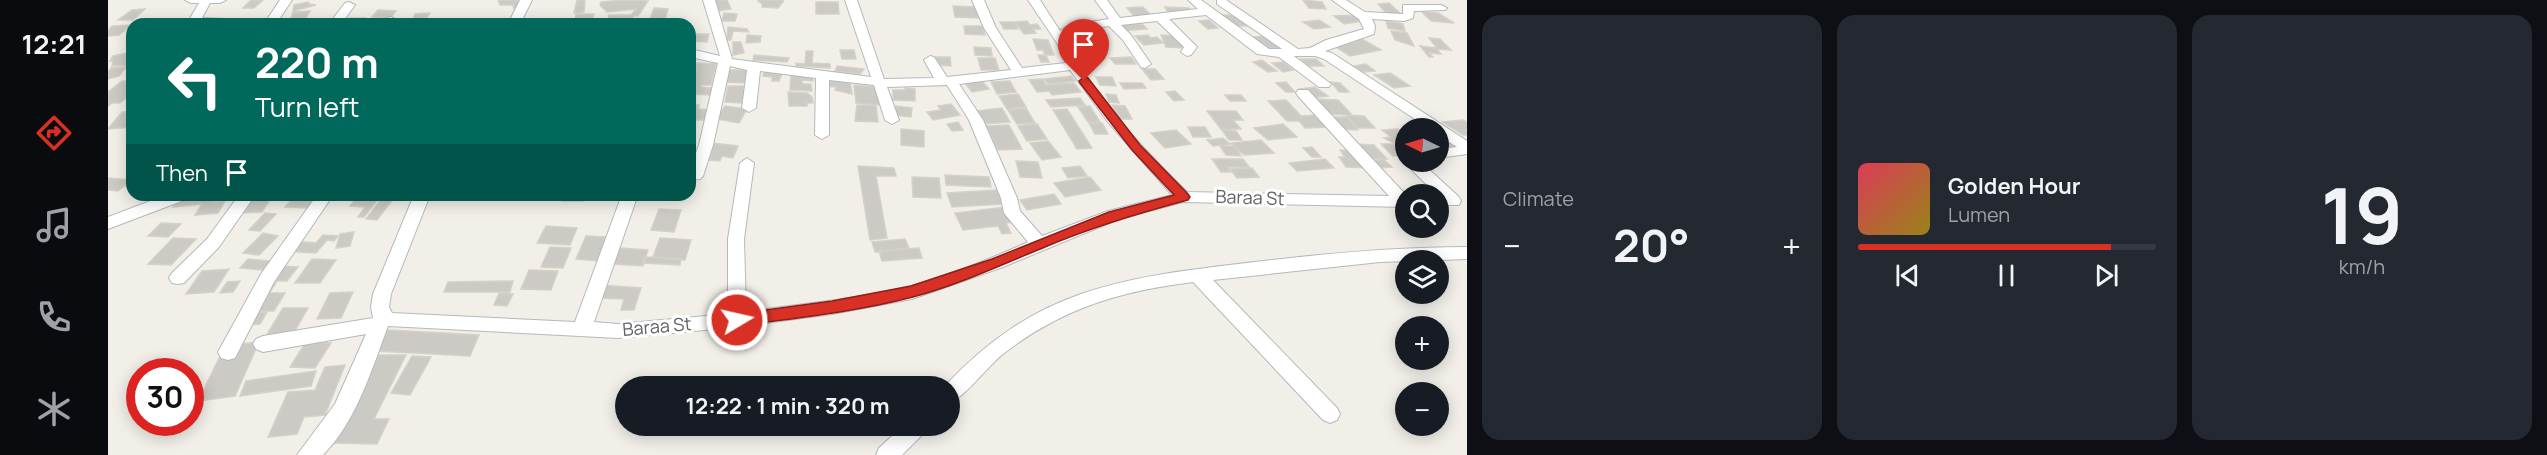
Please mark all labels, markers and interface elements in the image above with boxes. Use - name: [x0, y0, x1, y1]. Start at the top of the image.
- pin: [1058, 19, 1109, 81]
- text: 12:21: [21, 25, 87, 62]
- icon: arrive: [1067, 28, 1100, 61]
- text: 220 m: [255, 33, 379, 91]
- icon: left: [156, 42, 234, 120]
- text: Turn left: [255, 88, 359, 125]
- icon: directions: [33, 112, 75, 154]
- north arrow: [1395, 118, 1449, 172]
- map controls: [1395, 118, 1449, 436]
- icon: arrive: [220, 156, 253, 189]
- text: Then: [156, 158, 208, 188]
- text: 19: [2321, 161, 2403, 267]
- text: Golden Hour: [1948, 171, 2081, 201]
- street label: Baraa St: [1215, 184, 1285, 210]
- button: search: [1395, 184, 1449, 238]
- text: Climate: [1503, 185, 1574, 212]
- text: Lumen: [1948, 201, 2010, 228]
- icon: music: [33, 204, 75, 246]
- text: 20°: [1613, 214, 1690, 276]
- text: −: [1503, 223, 1521, 268]
- text: +: [1782, 223, 1801, 268]
- button: layers: [1395, 250, 1449, 304]
- text: km/h: [2339, 253, 2385, 280]
- icon: previous: [1891, 259, 1924, 292]
- icon: pause: [1990, 259, 2023, 292]
- icon: next: [2090, 259, 2123, 292]
- position arrow: [705, 288, 769, 352]
- icon: phone: [33, 296, 75, 338]
- street label: Baraa St: [621, 311, 692, 341]
- button: +: [1395, 316, 1449, 370]
- speed limit sign: 30: [126, 358, 204, 436]
- button: −: [1395, 382, 1449, 436]
- icon: climate: [33, 388, 75, 430]
- text: 12:22 · 1 min · 320 m: [685, 391, 890, 421]

